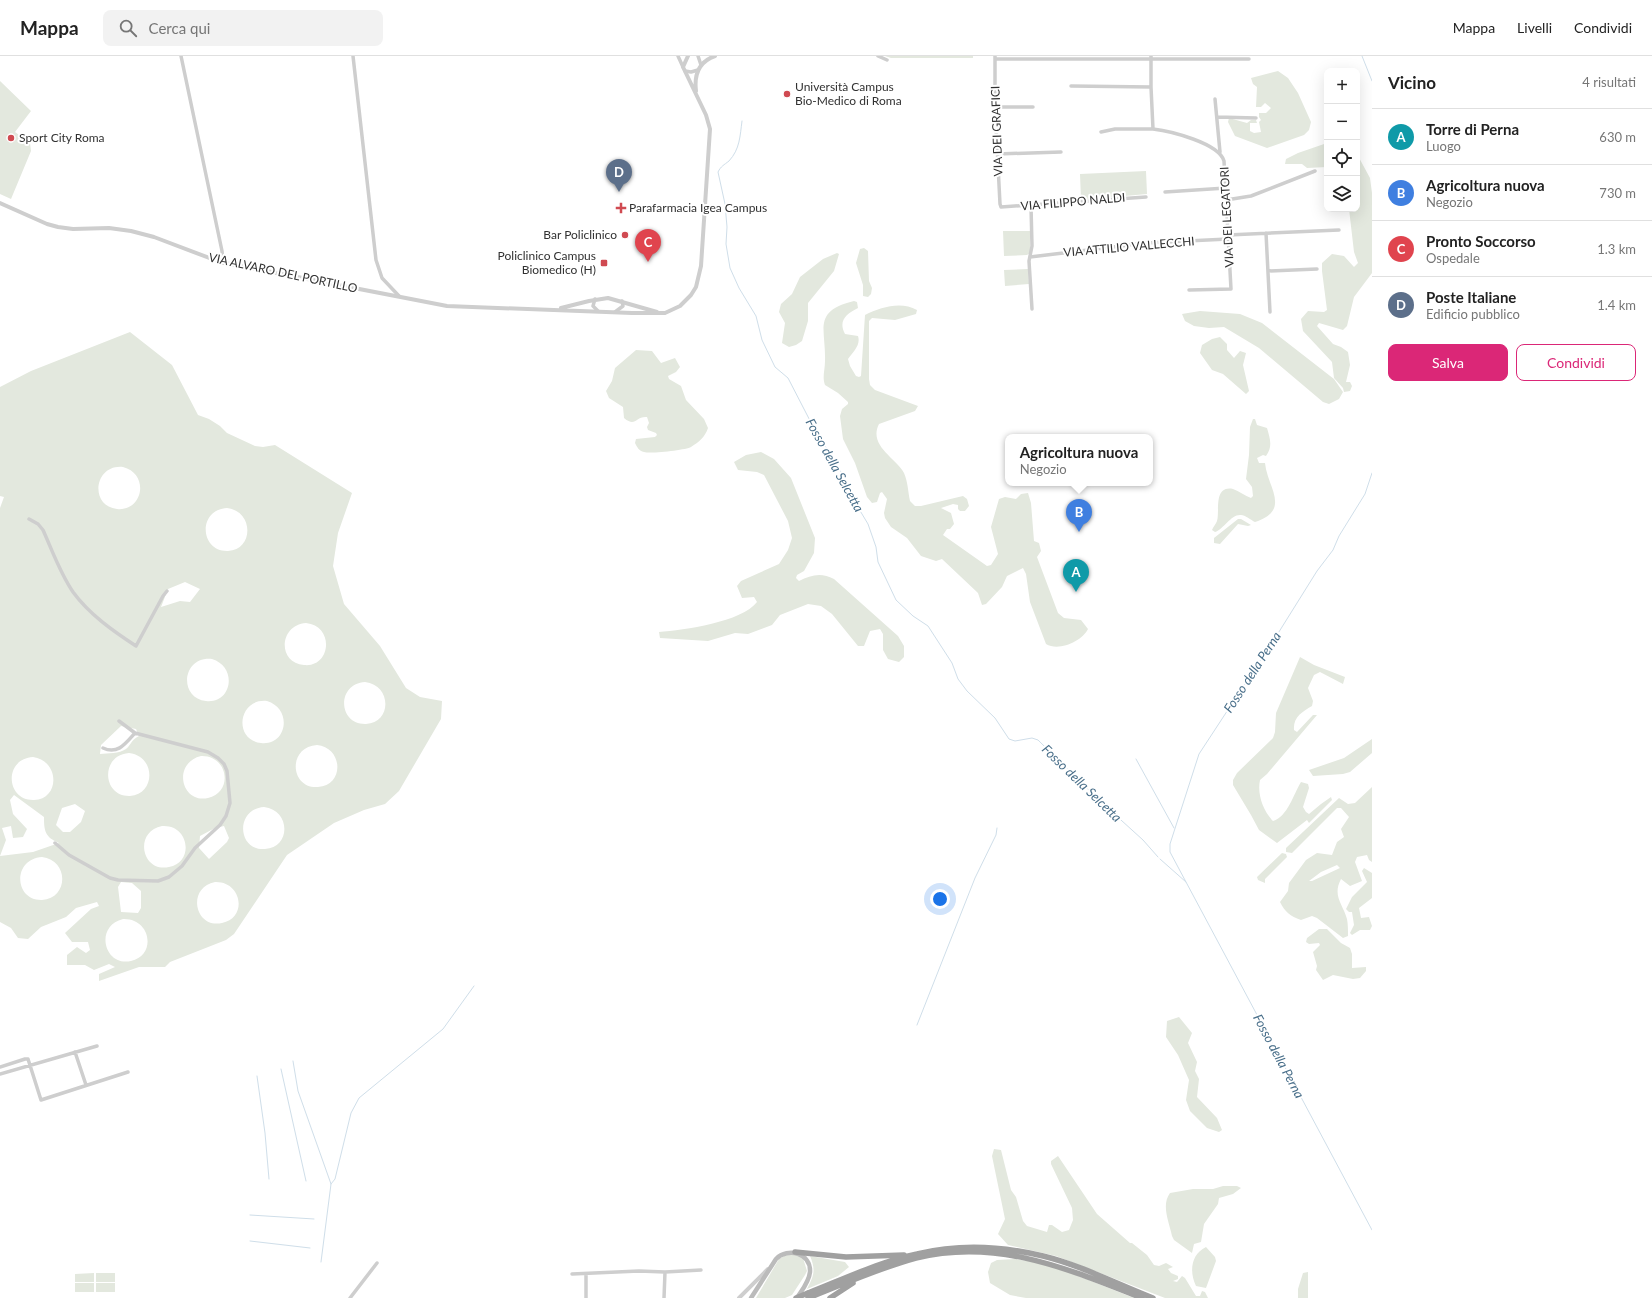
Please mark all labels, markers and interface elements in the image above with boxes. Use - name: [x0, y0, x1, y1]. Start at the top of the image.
- search box: [103, 10, 383, 46]
- text: Mappa: [20, 16, 79, 39]
- icon: search: [117, 17, 139, 39]
- text: Cerca qui: [149, 19, 210, 37]
- text: Mappa: [1453, 19, 1495, 36]
- text: Livelli: [1517, 19, 1552, 36]
- text: Condividi: [1574, 19, 1632, 36]
- map controls: [1324, 68, 1360, 212]
- button: +: [1324, 68, 1360, 104]
- text: Vicino: [1388, 72, 1436, 93]
- text: 4 risultati: [1582, 74, 1636, 90]
- place label: Università Campus Bio-Medico di Roma: [795, 79, 902, 108]
- street label: VIA DEI GRAFICI: [987, 85, 1006, 177]
- marker: Università Campus Bio-Medico di Roma: [782, 89, 792, 99]
- button: −: [1324, 104, 1360, 140]
- text: Torre di Perna: [1426, 120, 1519, 138]
- text: A: [1396, 129, 1406, 145]
- text: 630 m: [1599, 129, 1636, 145]
- place label: Sport City Roma: [19, 130, 105, 145]
- marker: Sport City Roma: [6, 133, 16, 143]
- text: Luogo: [1426, 138, 1461, 154]
- button: locate: [1324, 140, 1360, 176]
- pin: D: [606, 159, 632, 192]
- street label: VIA DEI LEGATORI: [1216, 166, 1237, 268]
- button: layers: [1324, 176, 1360, 212]
- text: Agricoltura nuova: [1426, 176, 1545, 194]
- text: B: [1397, 185, 1405, 201]
- text: 730 m: [1599, 185, 1636, 201]
- street label: VIA FILIPPO NALDI: [1020, 189, 1126, 214]
- text: Negozio: [1426, 194, 1473, 210]
- place label: Parafarmacia Igea Campus: [629, 200, 767, 215]
- marker: Parafarmacia Igea Campus: [616, 203, 626, 213]
- place label: Bar Policlinico: [543, 227, 617, 242]
- pin: C: [635, 229, 661, 262]
- marker: Bar Policlinico: [620, 230, 630, 240]
- text: Pronto Soccorso: [1426, 232, 1536, 250]
- street label: VIA ATTILIO VALLECCHI: [1063, 233, 1195, 260]
- text: C: [1397, 241, 1405, 257]
- text: 1.3 km: [1597, 241, 1636, 257]
- place label: Policlinico Campus Biomedico (H): [498, 248, 596, 277]
- street label: VIA ALVARO DEL PORTILLO: [207, 249, 359, 296]
- text: Ospedale: [1426, 250, 1480, 266]
- marker: Policlinico Campus Biomedico (H): [599, 258, 609, 268]
- text: Poste Italiane: [1426, 288, 1516, 306]
- text: D: [1396, 297, 1406, 313]
- text: 1.4 km: [1597, 297, 1636, 313]
- text: Edificio pubblico: [1426, 306, 1520, 322]
- button: Salva: [1388, 344, 1508, 381]
- button: Condividi: [1516, 344, 1636, 381]
- water label: Fosso della Selcetta: [803, 415, 868, 515]
- popup: [1005, 434, 1153, 486]
- text: Agricoltura nuova: [1020, 443, 1138, 461]
- text: Negozio: [1020, 461, 1067, 477]
- pin: B: [1066, 499, 1092, 532]
- pin: A: [1063, 559, 1089, 592]
- water label: Fosso della Perna: [1220, 628, 1284, 715]
- water label: Fosso della Selcetta: [1039, 741, 1125, 825]
- your location: [930, 889, 950, 909]
- water label: Fosso della Perna: [1250, 1011, 1308, 1101]

